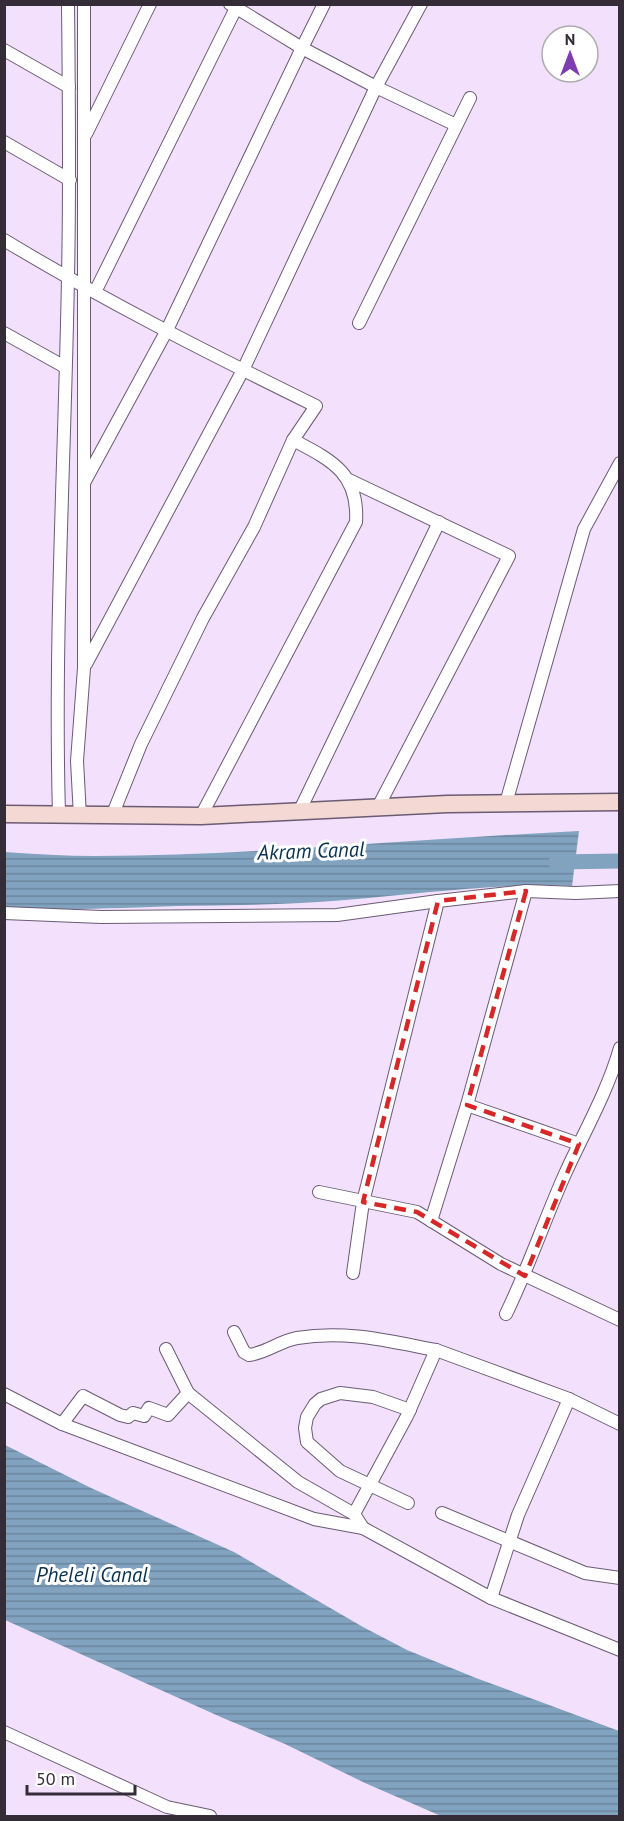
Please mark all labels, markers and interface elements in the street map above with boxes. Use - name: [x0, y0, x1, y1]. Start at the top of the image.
- north arrow: [540, 24, 600, 84]
- text: N: [565, 29, 575, 49]
- water label: Akram Canal: [256, 835, 366, 866]
- water label: Pheleli Canal: [36, 1561, 148, 1588]
- scale bar: [27, 1758, 135, 1796]
- text: 50 m: [36, 1767, 75, 1790]

